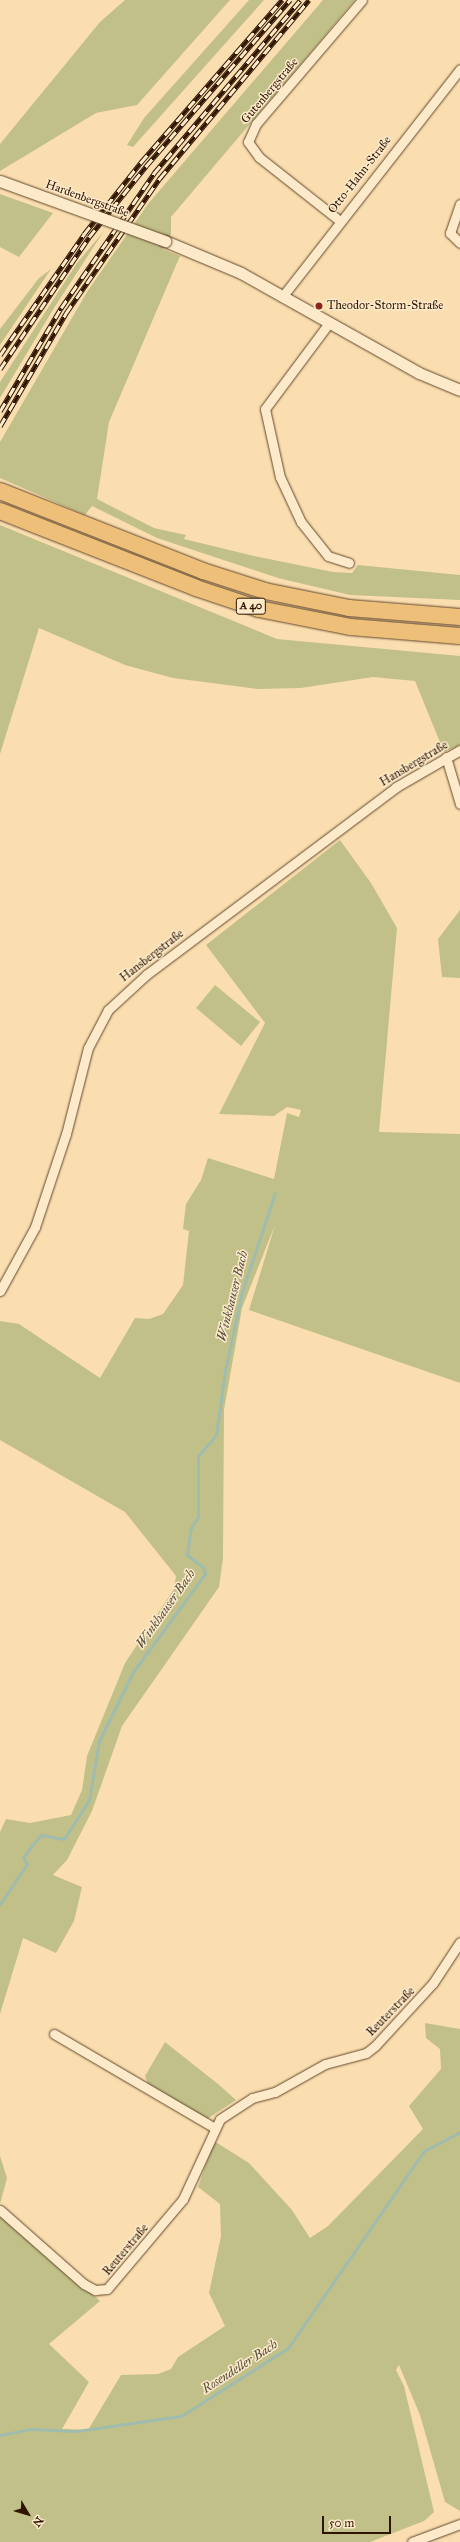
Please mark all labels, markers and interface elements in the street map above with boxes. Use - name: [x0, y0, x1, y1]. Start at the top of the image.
- street label: Gutenbergstraße: [238, 55, 302, 127]
- street label: Otto-Hahn-Straße: [325, 133, 395, 217]
- street label: Hardenbergstraße: [43, 177, 131, 221]
- place label: Theodor-Storm-Straße: [327, 299, 443, 313]
- marker: Theodor-Storm-Straße: [314, 301, 324, 311]
- road number: A 40: [235, 597, 267, 615]
- street label: Hansbergstraße: [377, 738, 451, 790]
- street label: Hansbergstraße: [117, 927, 187, 985]
- water label: Winkhauser Bach: [214, 1249, 252, 1343]
- water label: Winkhauser Bach: [133, 1567, 199, 1651]
- street label: Reuterstraße: [364, 1984, 418, 2040]
- street label: Reuterstraße: [100, 2221, 152, 2279]
- water label: Rosendeller Bach: [199, 2337, 281, 2397]
- north arrow: [8, 2494, 48, 2534]
- scale bar: [324, 2508, 393, 2534]
- text: N: [30, 2514, 46, 2529]
- text: 50 m: [329, 2516, 354, 2530]

